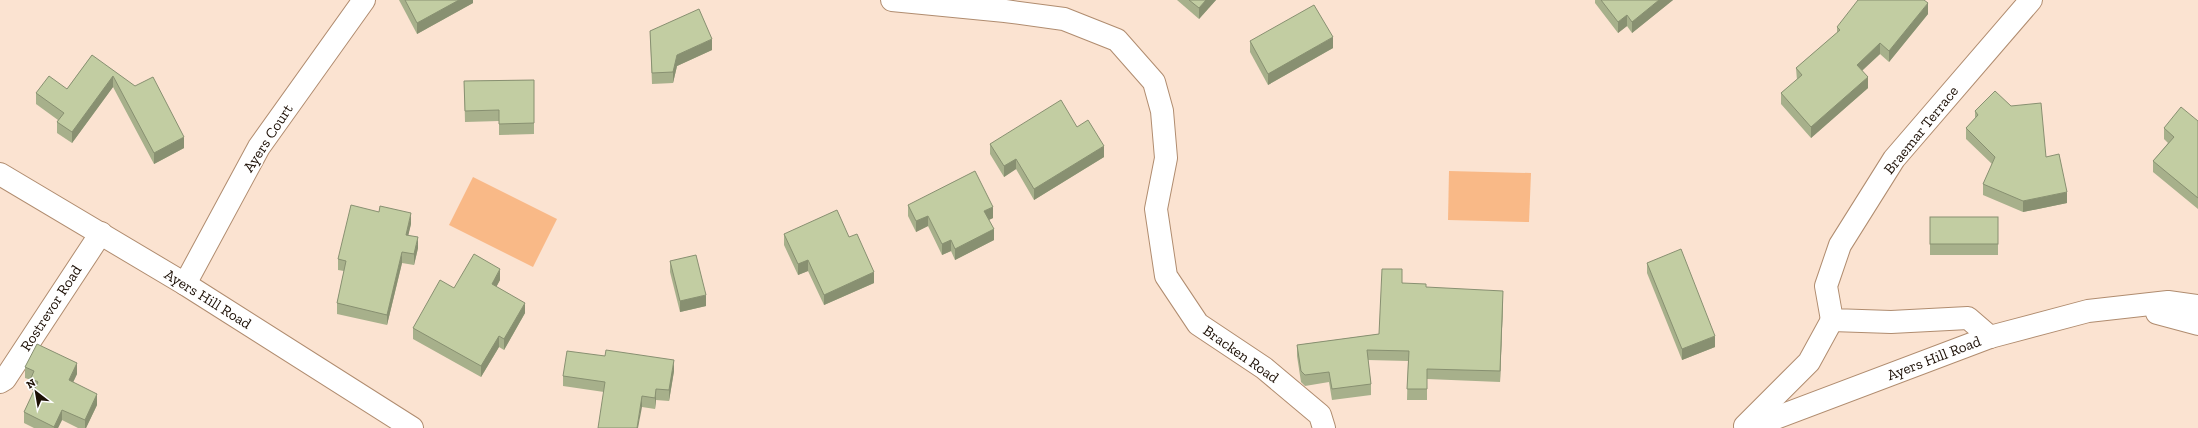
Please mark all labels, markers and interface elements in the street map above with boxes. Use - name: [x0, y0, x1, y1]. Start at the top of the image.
- street label: Braemar Terrace: [1880, 82, 1962, 178]
- street label: Ayers Court: [239, 100, 297, 175]
- street label: Rostrevor Road: [17, 261, 86, 354]
- street label: Ayers Hill Road: [161, 265, 255, 333]
- street label: Bracken Road: [1200, 321, 1283, 387]
- street label: Ayers Hill Road: [1885, 332, 1984, 384]
- north arrow: [16, 372, 56, 412]
- text: N: [24, 376, 39, 392]

